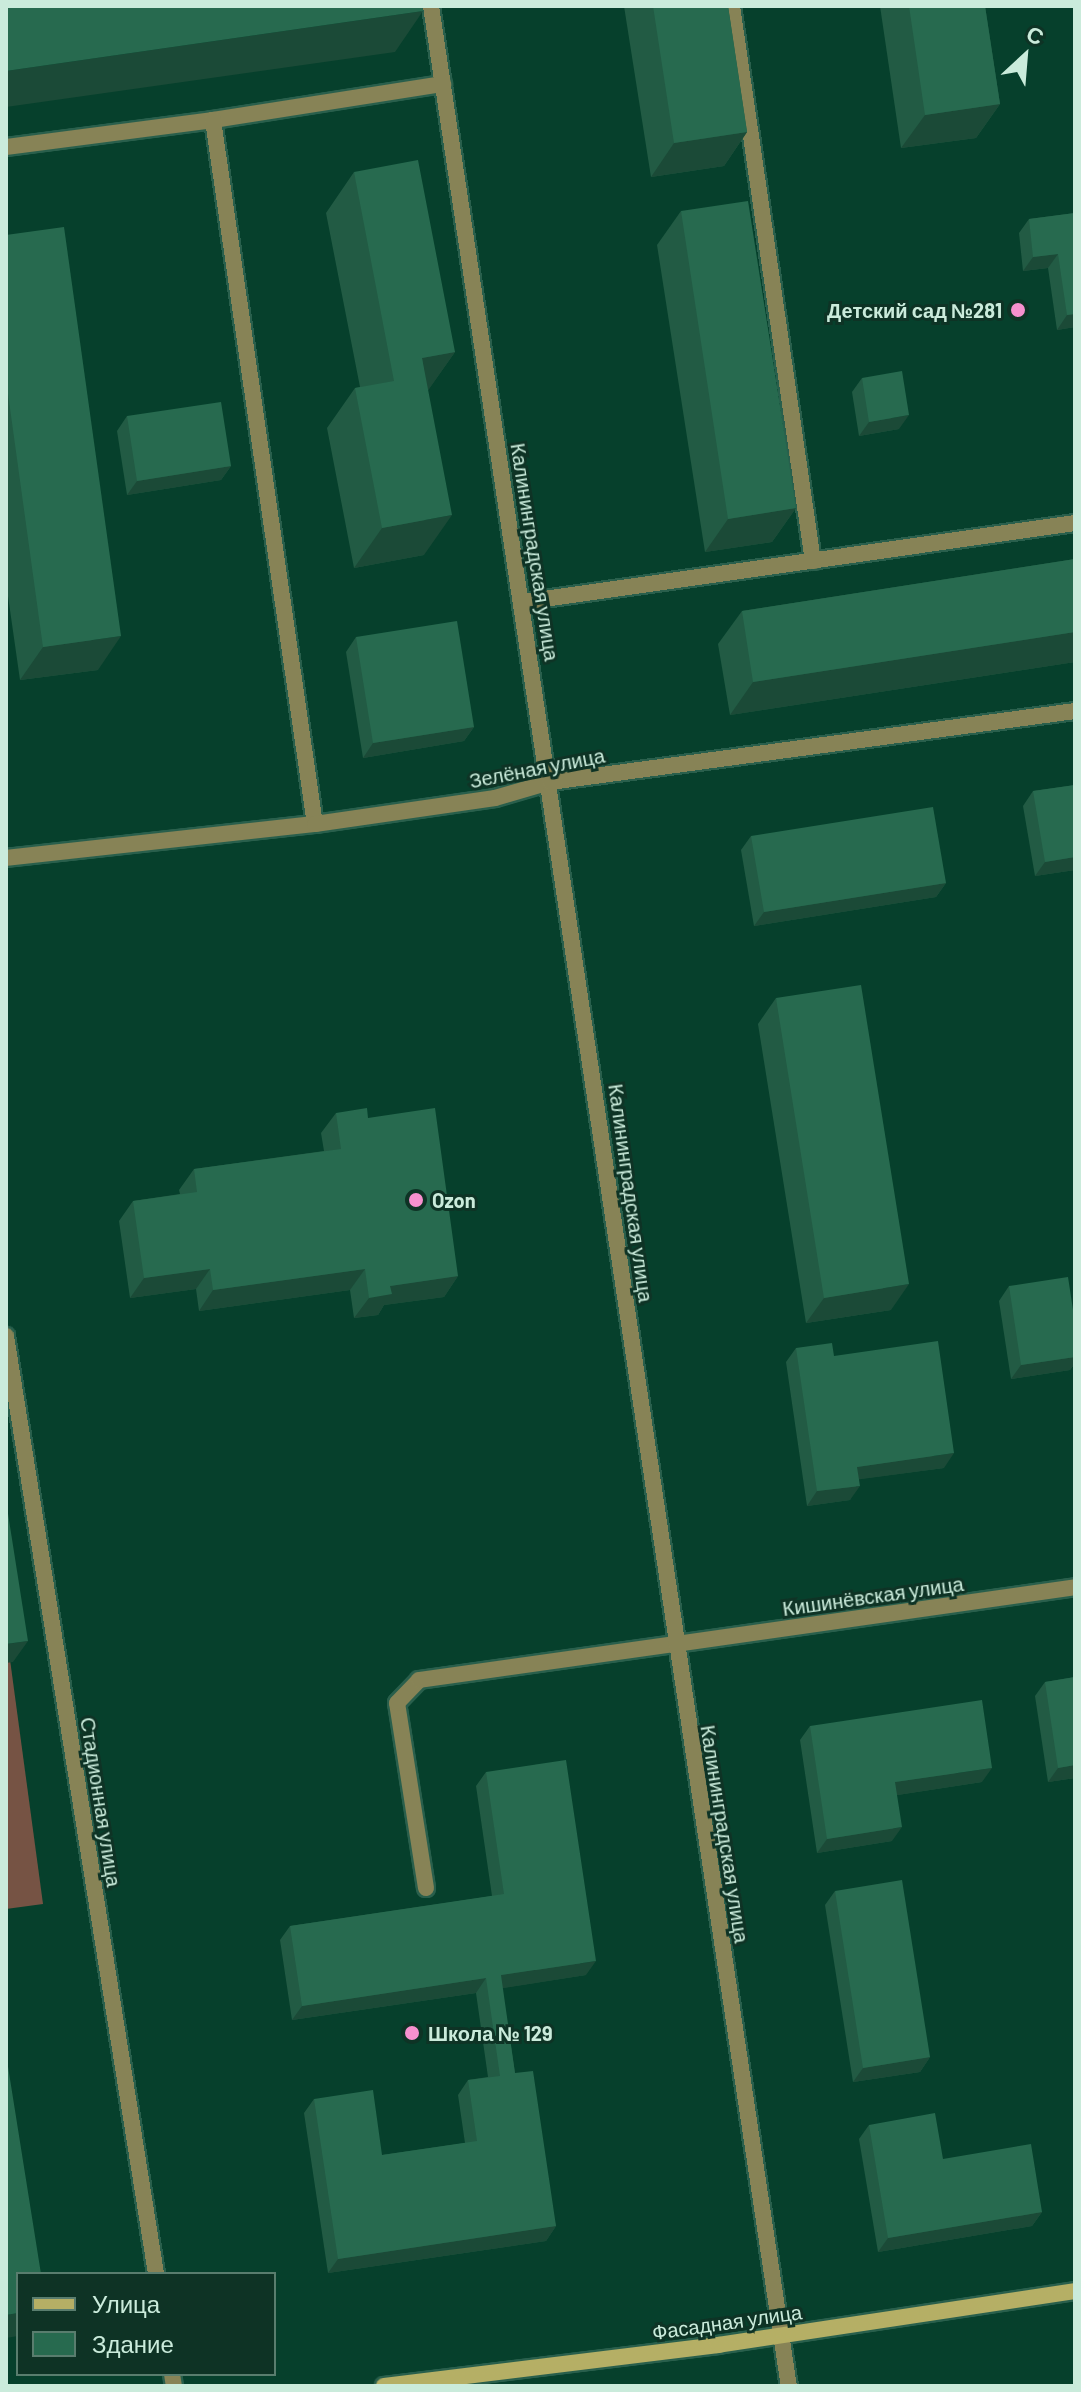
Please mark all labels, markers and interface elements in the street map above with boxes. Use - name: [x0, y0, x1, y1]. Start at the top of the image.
- north arrow: [985, 16, 1065, 96]
- text: С: [1023, 19, 1048, 50]
- place label: Детский сад №281: [827, 298, 1002, 322]
- marker: Детский сад №281: [1009, 301, 1027, 319]
- street label: Калининградская улица: [506, 441, 564, 663]
- street label: Зелёная улица: [467, 743, 607, 793]
- street label: Калининградская улица: [604, 1082, 658, 1304]
- place label: Ozon: [432, 1188, 476, 1212]
- marker: Ozon: [407, 1191, 425, 1209]
- street label: Кишинёвская улица: [781, 1571, 965, 1621]
- street label: Стадионная улица: [76, 1715, 126, 1889]
- street label: Калининградская улица: [696, 1723, 754, 1945]
- place label: Школа № 129: [428, 2021, 553, 2045]
- marker: Школа № 129: [403, 2024, 421, 2042]
- legend: [16, 2272, 276, 2376]
- text: Улица: [92, 2289, 160, 2318]
- street label: Фасадная улица: [651, 2300, 803, 2344]
- text: Здание: [92, 2329, 174, 2358]

